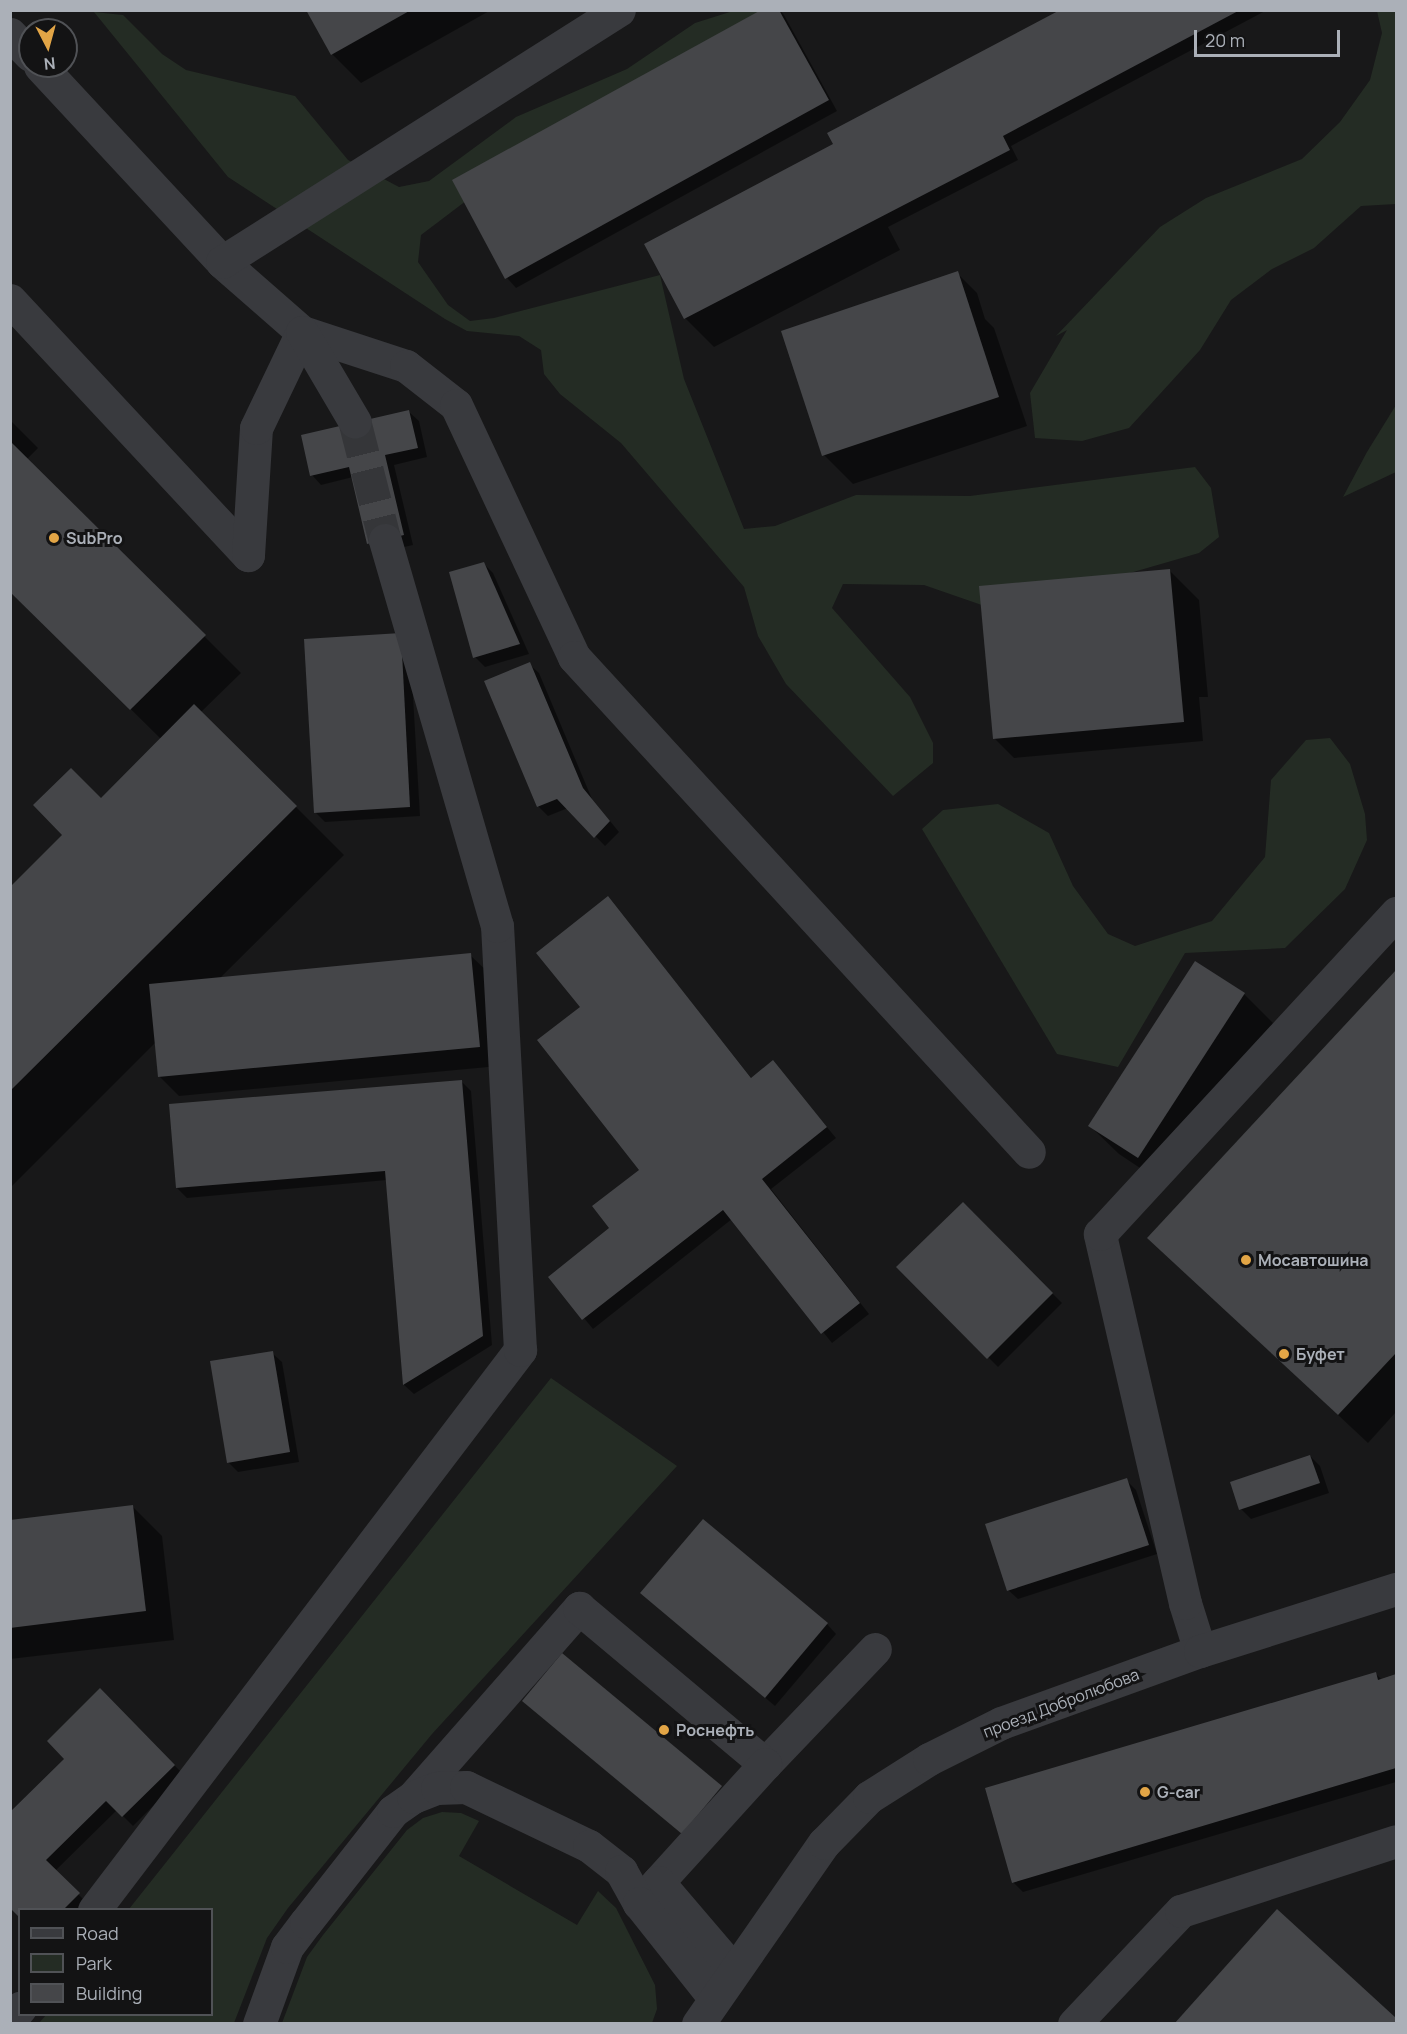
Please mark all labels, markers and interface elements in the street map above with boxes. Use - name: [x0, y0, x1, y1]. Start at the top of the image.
- north arrow: [18, 18, 78, 78]
- scale bar: [1197, 18, 1342, 56]
- text: 20 m: [1205, 28, 1245, 52]
- text: N: [43, 52, 57, 75]
- place label: SubPro: [66, 528, 123, 548]
- marker: SubPro: [47, 531, 61, 545]
- place label: Мосавтошина: [1258, 1250, 1369, 1270]
- marker: Мосавтошина: [1239, 1253, 1253, 1267]
- place label: Буфет: [1296, 1344, 1345, 1364]
- marker: Буфет: [1277, 1347, 1291, 1361]
- street label: проезд Добролюбова: [980, 1664, 1142, 1742]
- place label: Роснефть: [676, 1720, 754, 1740]
- marker: Роснефть: [657, 1723, 671, 1737]
- place label: G-car: [1157, 1782, 1200, 1802]
- marker: G-car: [1138, 1785, 1152, 1799]
- legend: [18, 1908, 213, 2016]
- text: Road: [76, 1921, 119, 1945]
- text: Park: [76, 1951, 112, 1975]
- text: Building: [76, 1981, 142, 2005]

